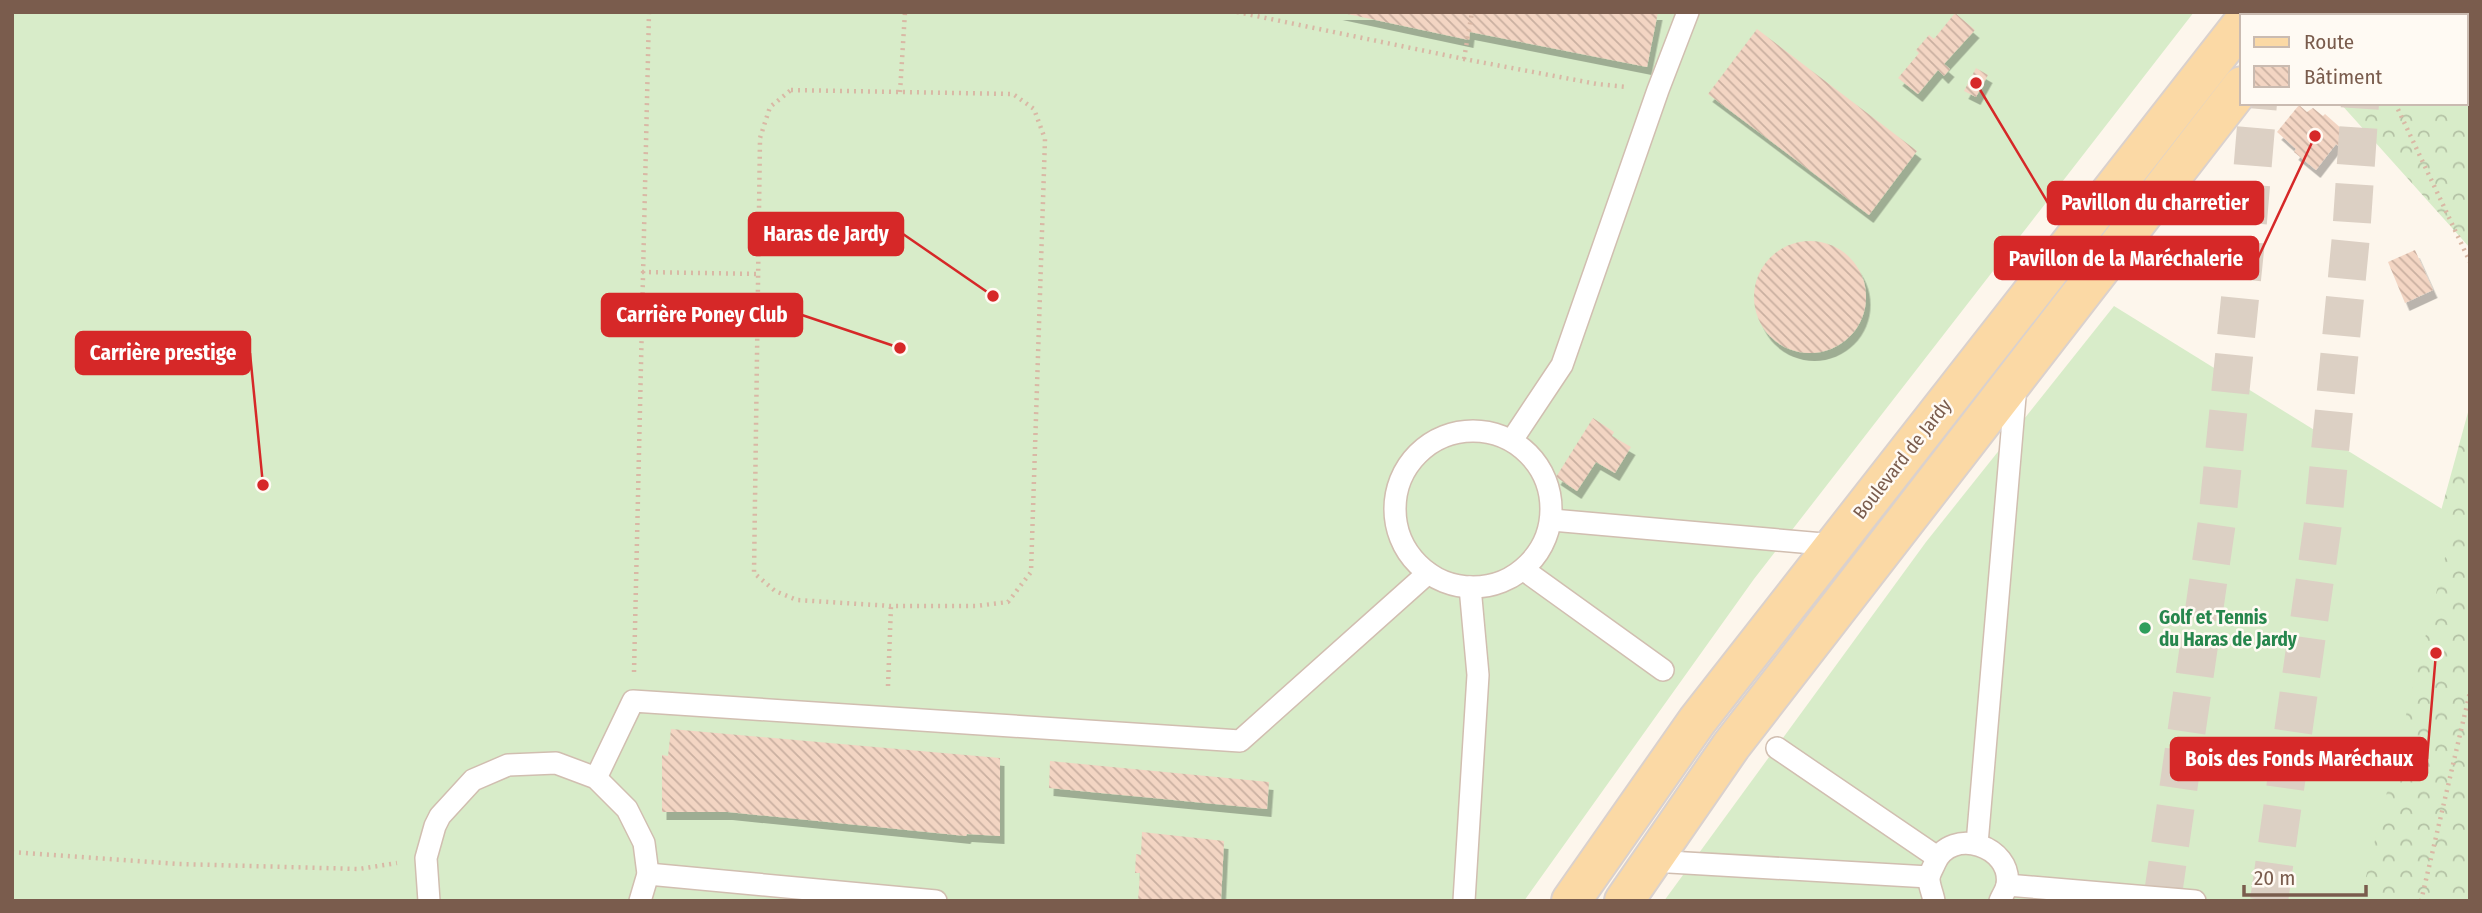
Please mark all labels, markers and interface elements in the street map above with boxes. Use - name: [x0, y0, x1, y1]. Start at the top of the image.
- legend: [2240, 14, 2468, 105]
- text: Route: [2304, 29, 2354, 55]
- text: Bâtiment: [2304, 64, 2383, 90]
- callout: Pavillon du charretier: [2048, 182, 2263, 224]
- text: Pavillon du charretier: [2061, 190, 2249, 216]
- callout: Haras de Jardy: [749, 213, 903, 255]
- text: Haras de Jardy: [763, 221, 890, 247]
- callout: Pavillon de la Maréchalerie: [1995, 237, 2258, 279]
- text: Pavillon de la Maréchalerie: [2009, 246, 2244, 272]
- callout: Carrière Poney Club: [602, 294, 802, 336]
- text: Carrière Poney Club: [616, 302, 788, 328]
- callout: Carrière prestige: [76, 332, 250, 374]
- text: Carrière prestige: [90, 340, 237, 366]
- street label: Boulevard de Jardy: [1848, 394, 1956, 524]
- place label: Golf et Tennis du Haras de Jardy: [2159, 606, 2298, 651]
- marker: Golf et Tennis du Haras de Jardy: [2137, 620, 2153, 636]
- callout: Bois des Fonds Maréchaux: [2171, 738, 2427, 780]
- text: Bois des Fonds Maréchaux: [2185, 746, 2414, 772]
- scale bar: [2244, 853, 2366, 897]
- text: 20 m: [2254, 865, 2295, 891]

